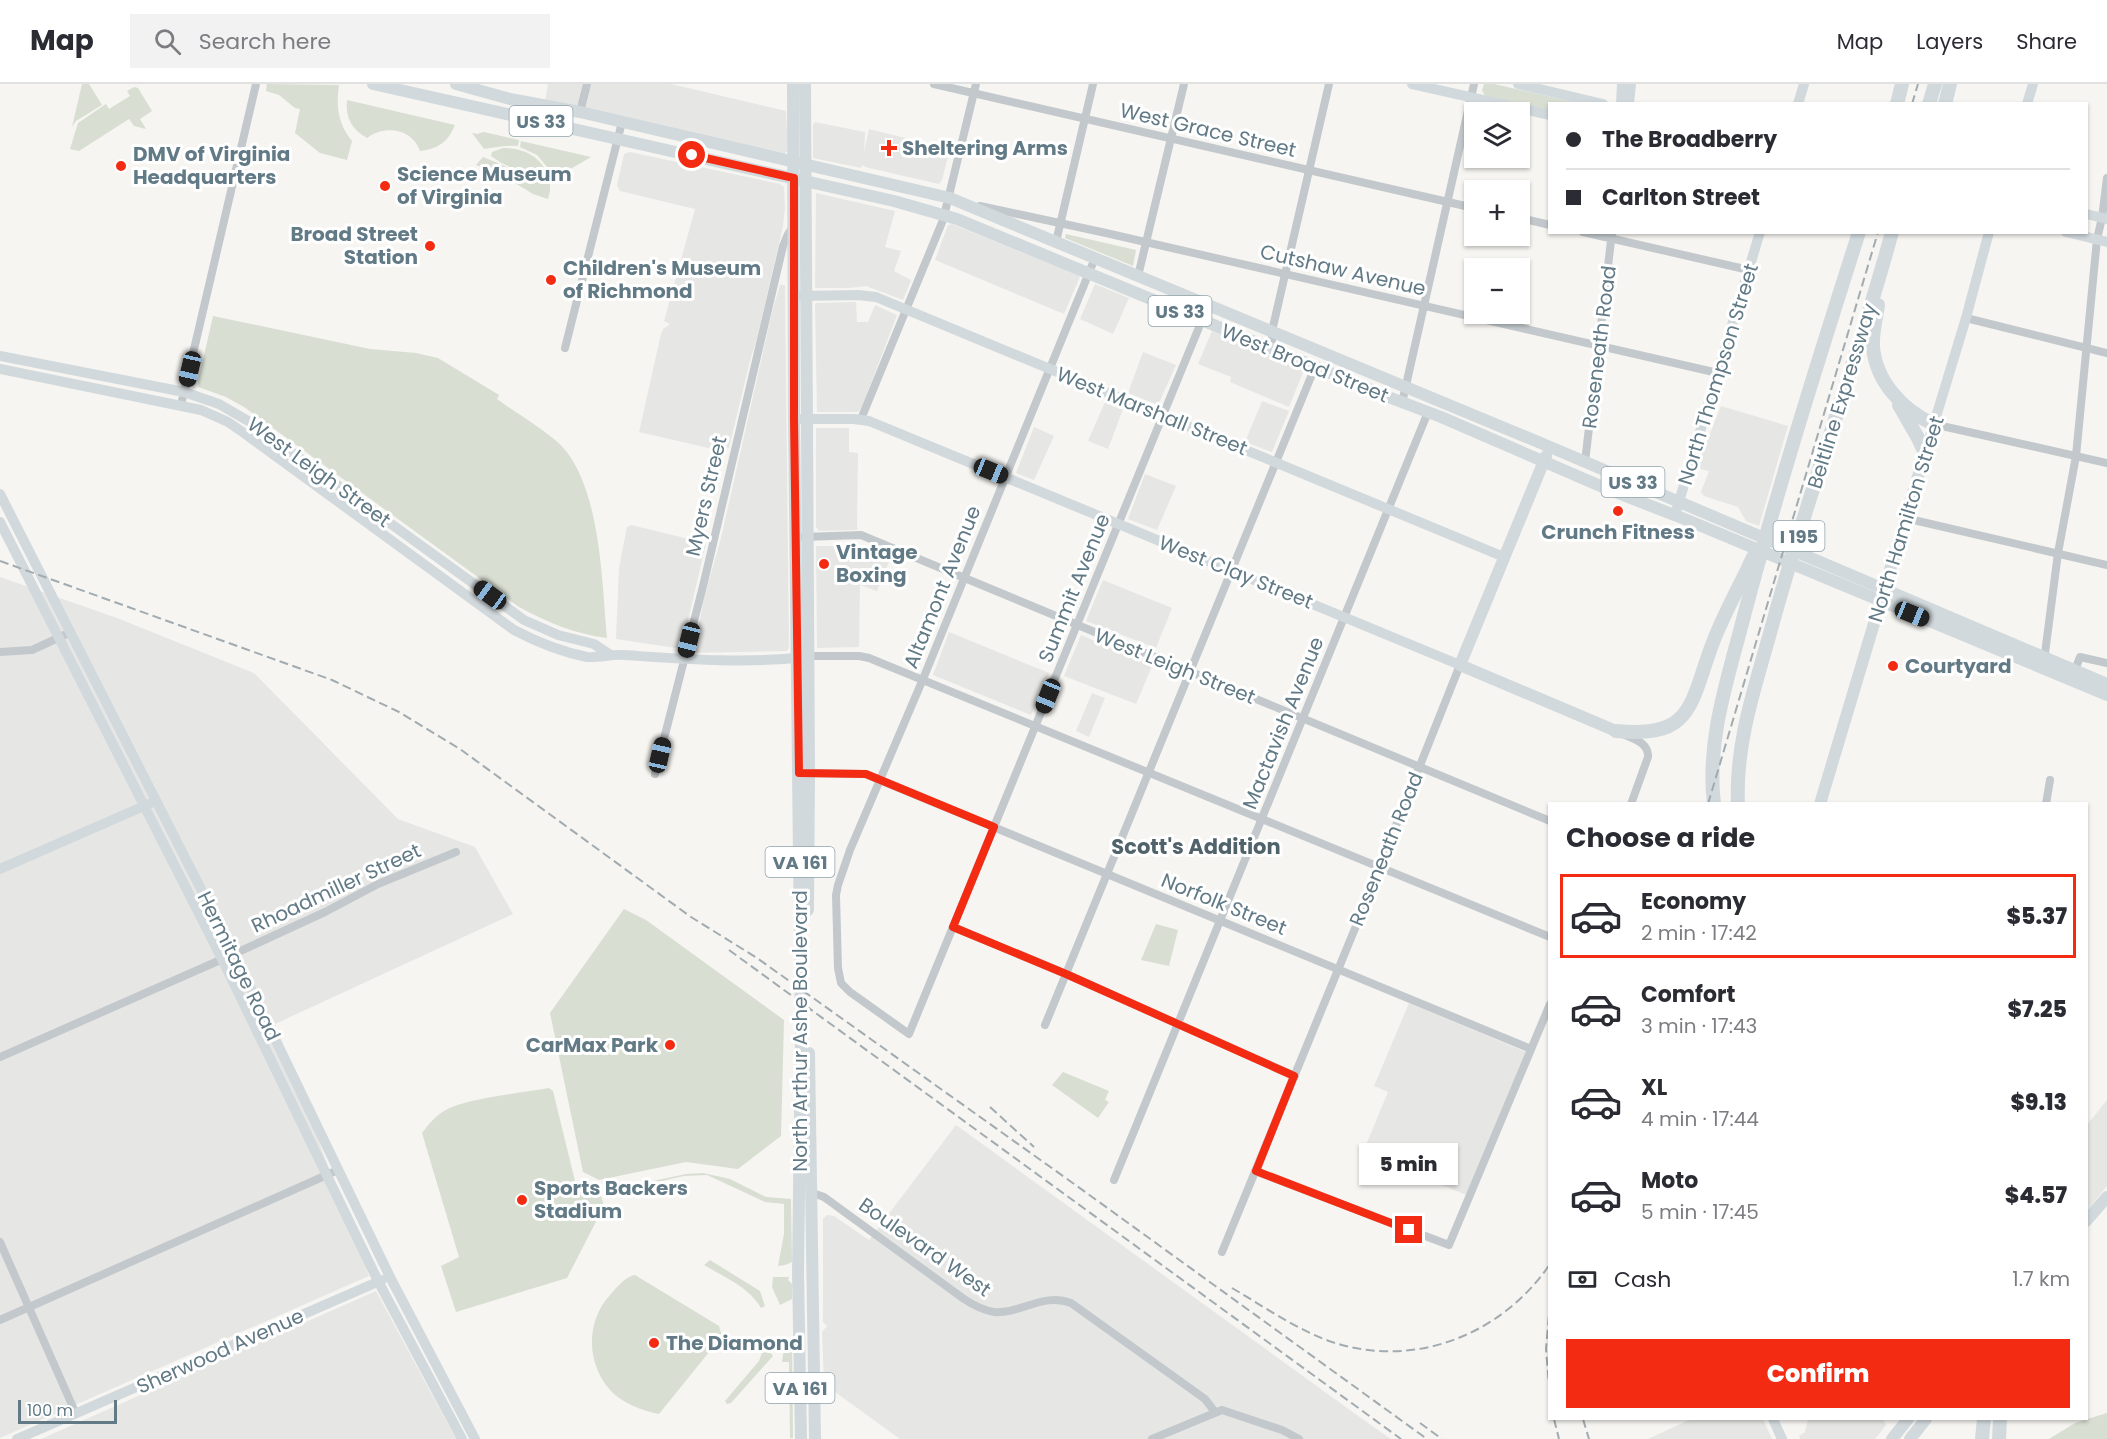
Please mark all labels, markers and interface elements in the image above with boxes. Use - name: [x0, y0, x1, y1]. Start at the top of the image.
- search box: [130, 14, 550, 68]
- text: Map: [30, 21, 94, 60]
- icon: search: [151, 25, 184, 58]
- text: Search here: [199, 26, 331, 57]
- text: Map: [1837, 27, 1883, 56]
- text: Layers: [1916, 27, 1983, 56]
- text: Share: [2016, 27, 2077, 56]
- street label: West Grace Street: [1117, 96, 1299, 164]
- map controls: [1464, 102, 1530, 324]
- button: layers: [1464, 102, 1530, 168]
- road number: US 33: [510, 106, 572, 136]
- text: The Broadberry: [1602, 124, 1777, 155]
- place label: Sheltering Arms: [902, 134, 1068, 162]
- marker: Sheltering Arms: [880, 139, 898, 157]
- place label: DMV of Virginia Headquarters: [133, 140, 290, 191]
- route start: [678, 141, 705, 168]
- marker: DMV of Virginia Headquarters: [114, 159, 128, 173]
- place label: Science Museum of Virginia: [397, 160, 572, 211]
- marker: Science Museum of Virginia: [378, 179, 392, 193]
- button: +: [1464, 180, 1530, 246]
- text: Carlton Street: [1602, 182, 1760, 213]
- place label: Broad Street Station: [290, 220, 418, 271]
- street label: Cutshaw Avenue: [1257, 237, 1429, 303]
- marker: Broad Street Station: [423, 239, 437, 253]
- place label: Children's Museum of Richmond: [563, 254, 761, 305]
- button: −: [1464, 258, 1530, 324]
- street label: North Thompson Street: [1671, 260, 1765, 488]
- street label: Roseneath Road: [1575, 264, 1623, 430]
- marker: Children's Museum of Richmond: [544, 273, 558, 287]
- road number: US 33: [1148, 296, 1212, 326]
- street label: Beltline Expressway: [1800, 300, 1884, 492]
- street label: West Broad Street: [1217, 317, 1393, 409]
- car: [177, 349, 203, 389]
- street label: West Marshall Street: [1052, 360, 1252, 462]
- street label: West Leigh Street: [242, 410, 396, 534]
- street label: North Hamilton Street: [1861, 412, 1951, 626]
- street label: Myers Street: [679, 433, 733, 559]
- car: [971, 456, 1011, 486]
- road number: US 33: [1602, 467, 1664, 497]
- street label: Altamont Avenue: [897, 501, 987, 673]
- marker: Crunch Fitness: [1611, 504, 1625, 518]
- street label: Summit Avenue: [1031, 509, 1117, 667]
- place label: Crunch Fitness: [1541, 518, 1695, 546]
- road number: I 195: [1774, 521, 1824, 551]
- street label: West Clay Street: [1155, 528, 1317, 616]
- place label: Vintage Boxing: [836, 538, 918, 589]
- marker: Vintage Boxing: [817, 557, 831, 571]
- car: [470, 577, 510, 613]
- car: [1892, 599, 1932, 629]
- car: [676, 620, 702, 660]
- street label: West Leigh Street: [1090, 621, 1260, 711]
- street label: Mactavish Avenue: [1236, 633, 1330, 813]
- place label: Courtyard: [1905, 652, 2012, 680]
- marker: Courtyard: [1886, 659, 1900, 673]
- car: [1033, 676, 1063, 716]
- car: [647, 735, 673, 775]
- street label: Roseneath Road: [1342, 768, 1430, 930]
- text: Choose a ride: [1566, 819, 1755, 856]
- district label: Scott's Addition: [1111, 832, 1281, 861]
- street label: Rhoadmiller Street: [247, 836, 425, 940]
- road number: VA 161: [766, 847, 834, 877]
- street label: Norfolk Street: [1157, 866, 1291, 942]
- street label: Hermitage Road: [191, 886, 287, 1046]
- text: Economy: [1641, 886, 1746, 917]
- icon: car: [1569, 889, 1623, 943]
- street label: North Arthur Ashe Boulevard: [786, 890, 814, 1172]
- text: $5.37: [2006, 901, 2067, 932]
- text: 2 min · 17:42: [1641, 919, 1757, 947]
- text: Comfort: [1641, 979, 1735, 1010]
- icon: car: [1569, 982, 1623, 1036]
- text: $7.25: [2007, 994, 2067, 1025]
- text: 3 min · 17:43: [1641, 1012, 1757, 1040]
- place label: CarMax Park: [526, 1031, 659, 1059]
- marker: CarMax Park: [663, 1038, 677, 1052]
- text: XL: [1641, 1072, 1667, 1103]
- icon: car: [1569, 1075, 1623, 1129]
- text: $9.13: [2011, 1087, 2067, 1118]
- text: 4 min · 17:44: [1641, 1105, 1759, 1133]
- callout: 5 min: [1360, 1143, 1458, 1185]
- text: 5 min: [1379, 1150, 1438, 1178]
- text: Moto: [1641, 1165, 1698, 1196]
- icon: car: [1569, 1168, 1623, 1222]
- place label: Sports Backers Stadium: [534, 1174, 688, 1225]
- text: $4.57: [2005, 1180, 2067, 1211]
- street label: Boulevard West: [853, 1191, 997, 1303]
- marker: Sports Backers Stadium: [515, 1193, 529, 1207]
- text: 5 min · 17:45: [1641, 1198, 1759, 1226]
- route end: [1395, 1216, 1422, 1243]
- icon: cash: [1566, 1263, 1599, 1296]
- text: Cash: [1614, 1264, 1671, 1295]
- text: 1.7 km: [2012, 1265, 2070, 1293]
- street label: Sherwood Avenue: [132, 1302, 308, 1400]
- place label: The Diamond: [666, 1329, 803, 1357]
- marker: The Diamond: [647, 1336, 661, 1350]
- button: Confirm: [1566, 1339, 2070, 1408]
- road number: VA 161: [766, 1373, 834, 1403]
- scale bar: [18, 1397, 117, 1424]
- text: 100 m: [27, 1399, 73, 1422]

